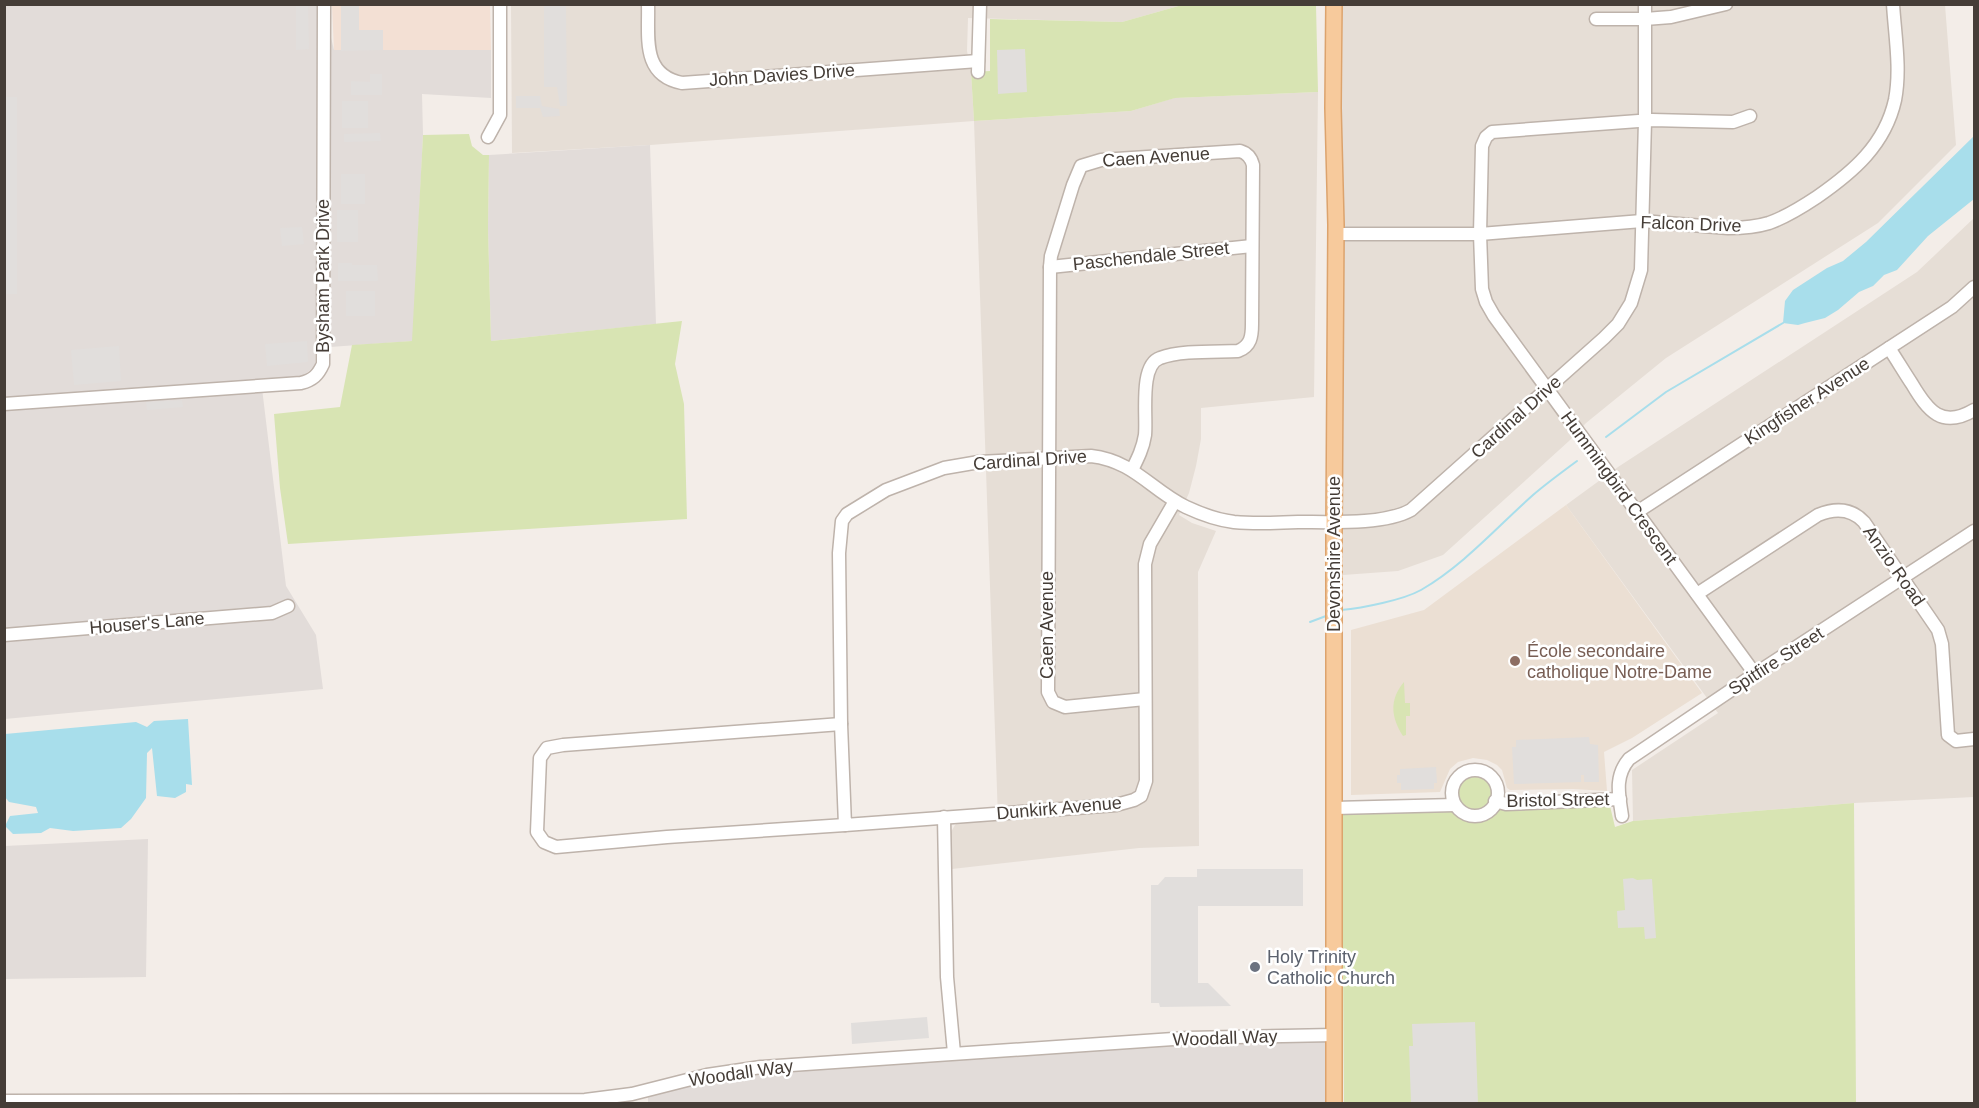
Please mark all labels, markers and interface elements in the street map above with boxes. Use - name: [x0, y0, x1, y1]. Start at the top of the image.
- street label: John Davies Drive: [708, 60, 856, 90]
- street label: Caen Avenue: [1102, 143, 1210, 171]
- street label: Bysham Park Drive: [313, 199, 333, 353]
- street label: Falcon Drive: [1640, 212, 1742, 236]
- street label: Paschendale Street: [1072, 238, 1230, 274]
- street label: Kingfisher Avenue: [1741, 353, 1873, 449]
- street label: Cardinal Drive: [1467, 371, 1565, 463]
- street label: Hummingbird Crescent: [1557, 408, 1681, 568]
- street label: Cardinal Drive: [972, 446, 1088, 474]
- street label: Devonshire Avenue: [1324, 476, 1344, 632]
- street label: Anzio Road: [1859, 522, 1929, 610]
- street label: Caen Avenue: [1037, 571, 1057, 679]
- street label: Houser's Lane: [89, 608, 205, 638]
- street label: Spitfire Street: [1725, 623, 1827, 699]
- place label: École secondaire catholique Notre-Dame: [1527, 641, 1712, 682]
- marker: École secondaire catholique Notre-Dame: [1508, 654, 1522, 668]
- street label: Bristol Street: [1506, 789, 1610, 811]
- street label: Dunkirk Avenue: [995, 793, 1123, 823]
- place label: Holy Trinity Catholic Church: [1267, 947, 1395, 988]
- marker: Holy Trinity Catholic Church: [1248, 960, 1262, 974]
- street label: Woodall Way: [1172, 1026, 1278, 1050]
- street label: Woodall Way: [688, 1056, 794, 1090]

